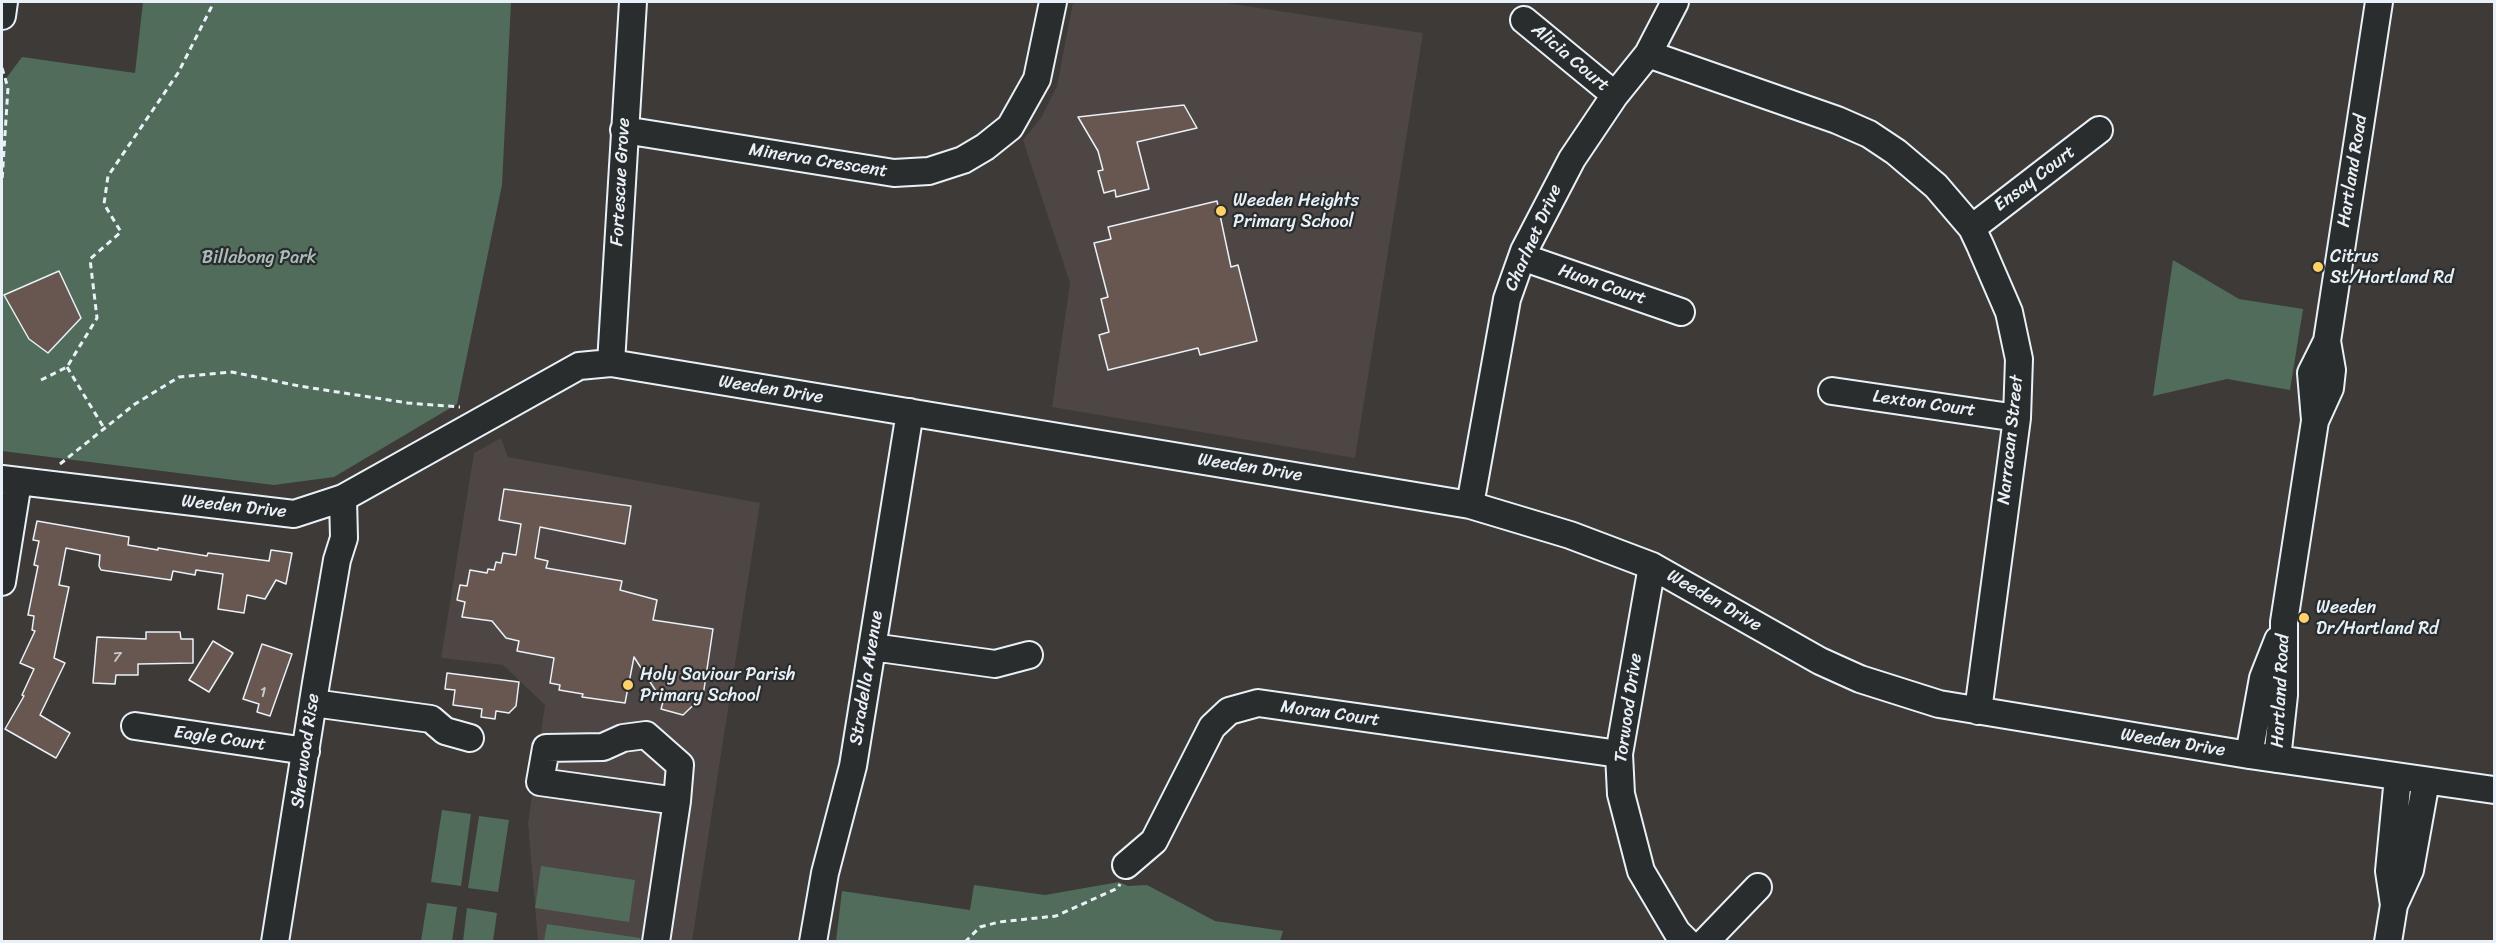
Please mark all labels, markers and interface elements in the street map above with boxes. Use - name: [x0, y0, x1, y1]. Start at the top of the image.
- street label: Alicia Court: [1527, 19, 1613, 97]
- street label: Hartland Road: [2333, 113, 2373, 229]
- street label: Fortescue Grove: [607, 117, 635, 247]
- street label: Minerva Crescent: [747, 139, 889, 183]
- street label: Ensay Court: [1990, 141, 2080, 217]
- street label: Charlnet Drive: [1501, 181, 1567, 295]
- place label: Weeden Heights Primary School: [1233, 190, 1359, 232]
- marker: Weeden Heights Primary School: [1214, 204, 1228, 218]
- place label: Citrus St/Hartland Rd: [2330, 246, 2454, 288]
- park label: Billabong Park: [202, 247, 316, 269]
- street label: Huon Court: [1555, 260, 1649, 310]
- marker: Citrus St/Hartland Rd: [2311, 260, 2325, 274]
- street label: Weeden Drive: [717, 371, 825, 409]
- street label: Narracan Street: [1993, 374, 2029, 506]
- street label: Lexton Court: [1871, 386, 1977, 422]
- street label: Weeden Drive: [1196, 449, 1304, 487]
- street label: Weeden Drive: [180, 491, 288, 523]
- street label: Weeden Drive: [1663, 565, 1765, 637]
- place label: Weeden Dr/Hartland Rd: [2316, 597, 2439, 640]
- street label: Stradella Avenue: [846, 609, 888, 747]
- marker: Weeden Dr/Hartland Rd: [2297, 611, 2311, 625]
- street label: Hartland Road: [2267, 634, 2295, 748]
- house number: 7: [113, 649, 121, 667]
- street label: Torwood Drive: [1611, 652, 1647, 764]
- place label: Holy Saviour Parish Primary School: [640, 664, 795, 706]
- marker: Holy Saviour Parish Primary School: [621, 678, 635, 692]
- house number: 1: [260, 684, 266, 702]
- street label: Sherwood Rise: [287, 692, 325, 810]
- street label: Moran Court: [1279, 696, 1381, 732]
- street label: Eagle Court: [173, 722, 267, 756]
- street label: Weeden Drive: [2119, 724, 2227, 762]

